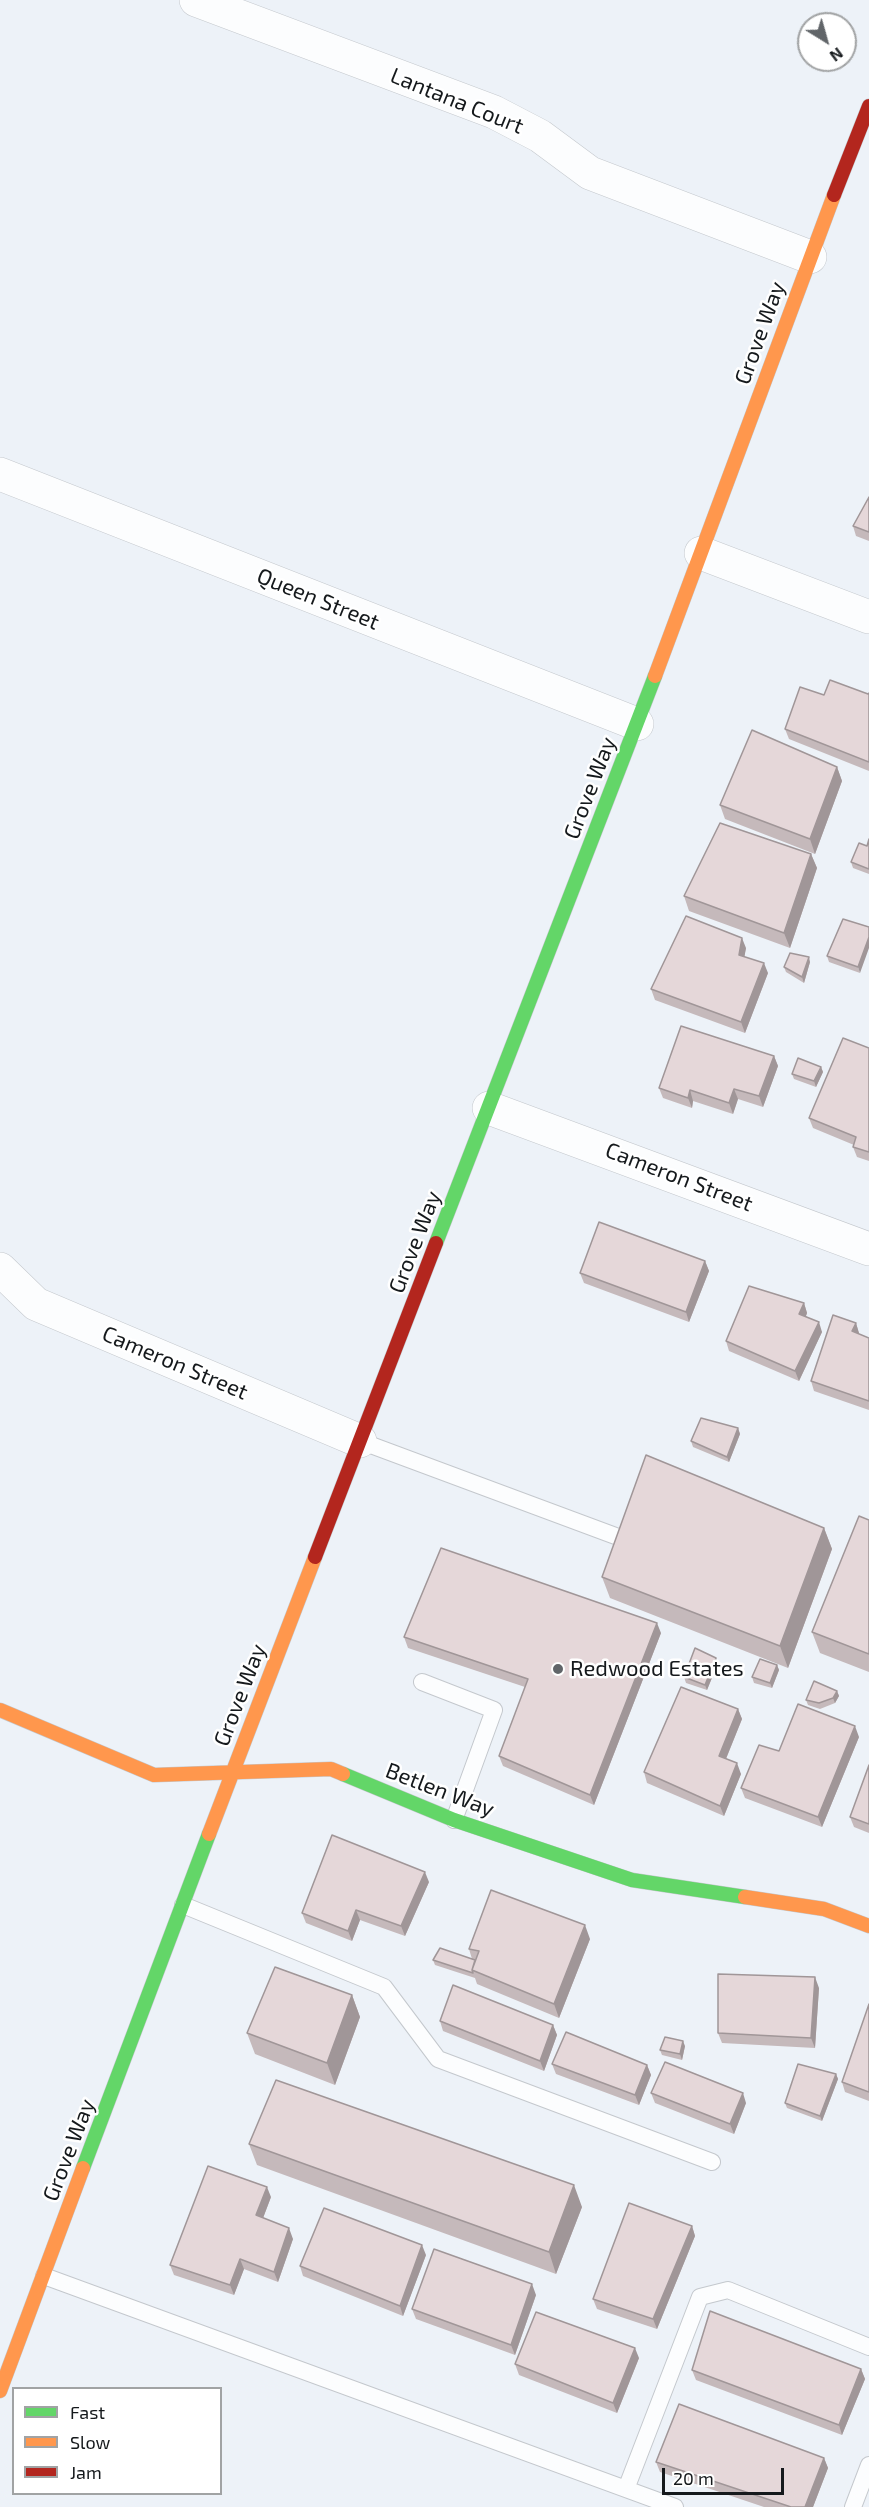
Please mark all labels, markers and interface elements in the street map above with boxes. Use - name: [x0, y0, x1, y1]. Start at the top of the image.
- north arrow: [797, 12, 857, 72]
- text: N: [827, 44, 847, 66]
- street label: Lantana Court: [387, 62, 527, 140]
- street label: Grove Way: [729, 278, 791, 388]
- street label: Queen Street: [253, 562, 383, 636]
- street label: Grove Way: [558, 733, 622, 843]
- street label: Cameron Street: [602, 1137, 756, 1217]
- street label: Grove Way: [383, 1187, 447, 1297]
- street label: Cameron Street: [98, 1320, 252, 1406]
- street label: Grove Way: [208, 1640, 272, 1750]
- place label: Redwood Estates: [570, 1656, 744, 1682]
- marker: Redwood Estates: [551, 1662, 565, 1676]
- street label: Betlen Way: [382, 1757, 498, 1823]
- street label: Grove Way: [37, 2095, 101, 2205]
- legend: [12, 2387, 222, 2495]
- text: Fast: [70, 2401, 105, 2423]
- text: Slow: [70, 2431, 110, 2453]
- scale bar: [665, 2456, 786, 2494]
- text: Jam: [70, 2461, 102, 2483]
- text: 20 m: [673, 2467, 714, 2489]

